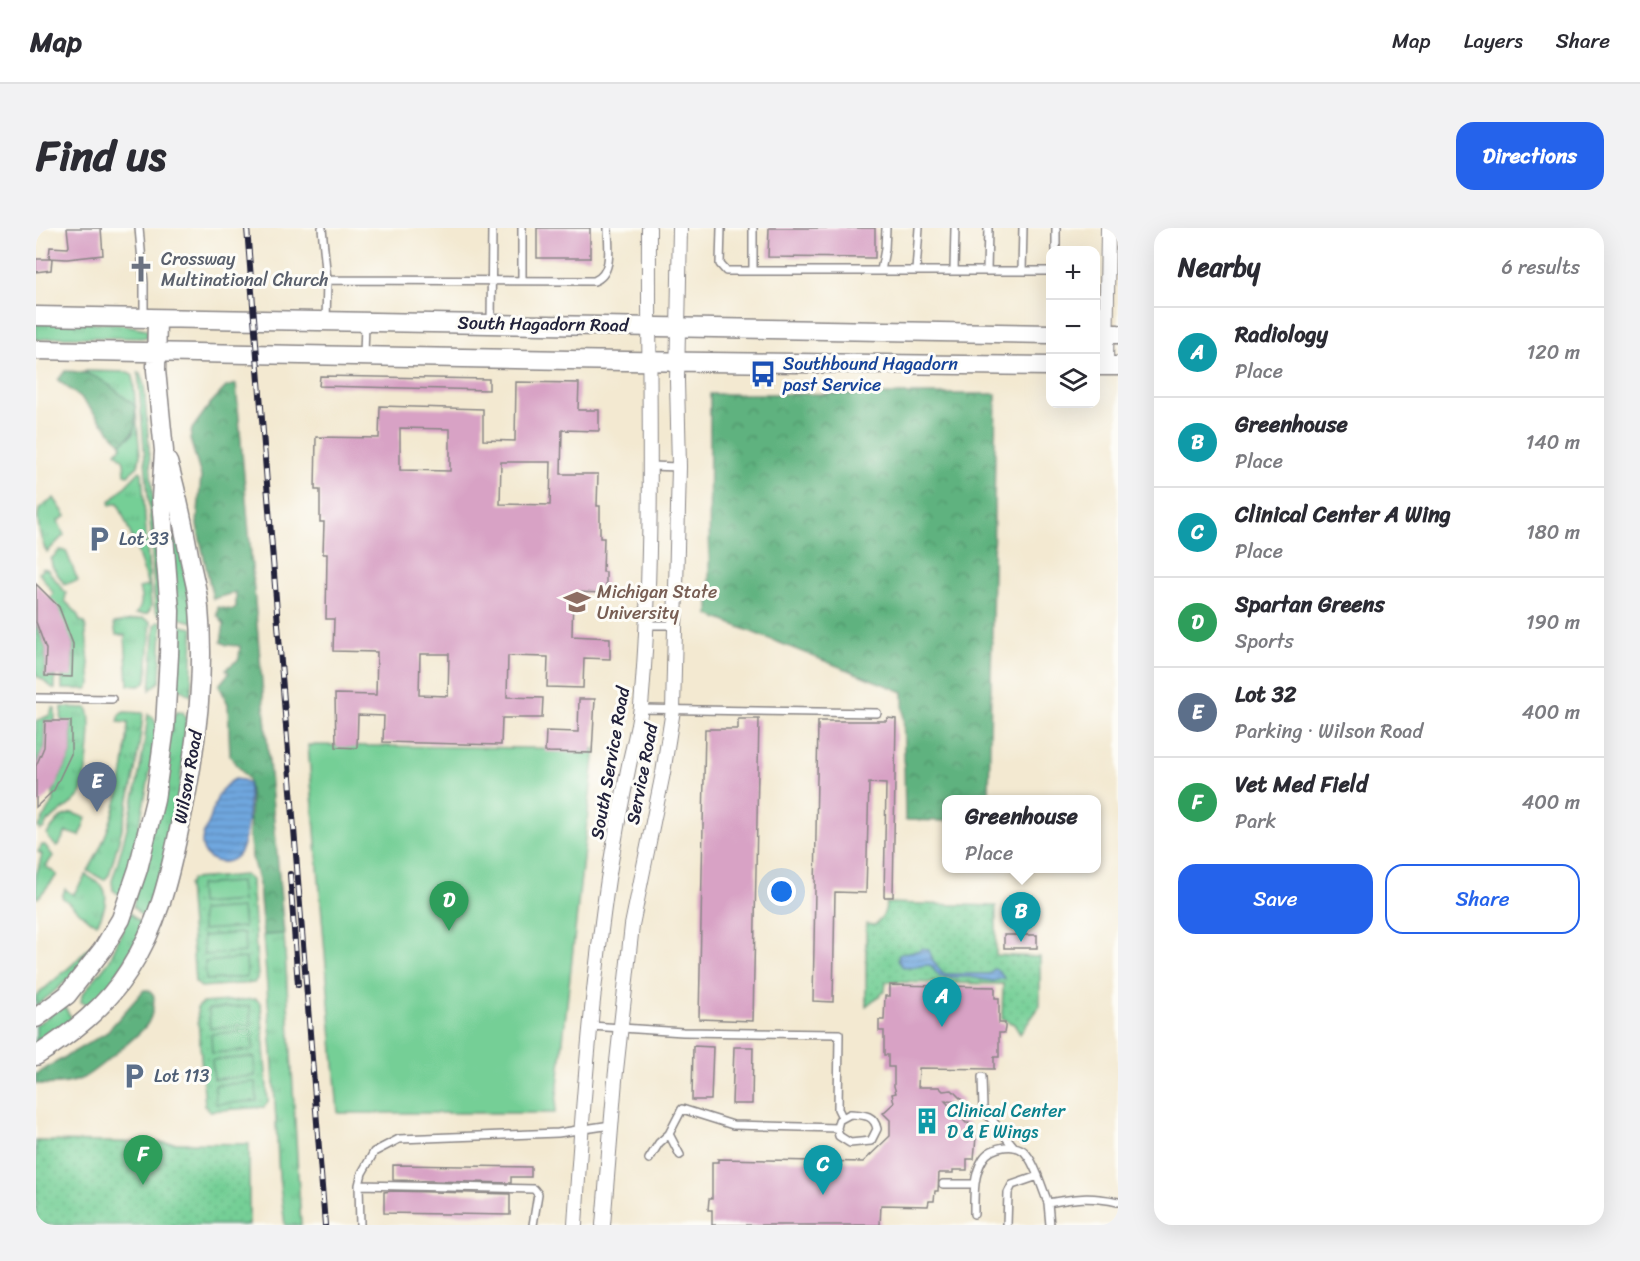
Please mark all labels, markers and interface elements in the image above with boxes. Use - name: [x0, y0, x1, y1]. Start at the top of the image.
- text: Map: [30, 17, 82, 66]
- text: Map: [1392, 22, 1431, 60]
- text: Layers: [1464, 22, 1523, 60]
- text: Share: [1556, 22, 1610, 60]
- text: Find us: [36, 119, 166, 193]
- button: Directions: [1456, 122, 1604, 190]
- place label: Crossway Multinational Church: [161, 243, 329, 296]
- text: Nearby: [1178, 244, 1260, 290]
- map controls: [1046, 246, 1100, 408]
- button: +: [1046, 246, 1100, 300]
- text: 6 results: [1501, 250, 1580, 285]
- church icon: Crossway Multinational Church: [126, 254, 156, 284]
- button: −: [1046, 300, 1100, 354]
- street label: South Hagadorn Road: [457, 307, 630, 342]
- text: Radiology: [1235, 315, 1328, 354]
- text: A: [1191, 335, 1204, 370]
- text: 120 m: [1527, 335, 1580, 370]
- place label: Southbound Hagadorn past Service: [782, 348, 958, 401]
- button: layers: [1046, 354, 1100, 408]
- text: Place: [1235, 354, 1283, 389]
- bus stop icon: Southbound Hagadorn past Service: [748, 359, 778, 389]
- text: Greenhouse: [1235, 405, 1348, 444]
- text: B: [1191, 425, 1204, 460]
- text: 140 m: [1526, 425, 1580, 460]
- text: Place: [1235, 444, 1283, 479]
- text: Clinical Center A Wing: [1235, 495, 1451, 534]
- text: C: [1191, 515, 1204, 550]
- text: 180 m: [1526, 515, 1580, 550]
- place label: Lot 33: [119, 523, 169, 555]
- parking icon: Lot 33: [84, 524, 114, 554]
- text: Place: [1235, 534, 1283, 569]
- place label: Michigan State University: [597, 576, 717, 629]
- text: Spartan Greens: [1235, 585, 1385, 624]
- school or university icon: Michigan State University: [562, 587, 592, 617]
- text: D: [1192, 605, 1203, 640]
- text: 190 m: [1526, 605, 1580, 640]
- text: Sports: [1235, 624, 1294, 659]
- text: Lot 32: [1235, 675, 1296, 714]
- street label: South Service Road: [581, 683, 639, 842]
- text: E: [1192, 695, 1203, 730]
- text: 400 m: [1522, 695, 1580, 730]
- text: Parking · Wilson Road: [1235, 714, 1423, 749]
- street label: Service Road: [617, 719, 668, 827]
- street label: Wilson Road: [164, 726, 212, 826]
- pin: E: [78, 762, 116, 812]
- text: Vet Med Field: [1235, 765, 1368, 804]
- text: F: [1192, 785, 1203, 820]
- text: 400 m: [1522, 785, 1580, 820]
- popup: [942, 795, 1101, 873]
- text: Greenhouse: [965, 797, 1078, 836]
- text: Park: [1235, 804, 1276, 839]
- text: Place: [965, 836, 1013, 871]
- button: Save: [1178, 864, 1373, 934]
- button: Share: [1385, 864, 1580, 934]
- your location: [767, 877, 796, 906]
- pin: D: [430, 882, 468, 931]
- pin: B: [1002, 892, 1040, 942]
- pin: A: [922, 978, 962, 1027]
- place label: Lot 113: [154, 1060, 209, 1092]
- parking icon: Lot 113: [119, 1061, 149, 1091]
- place label: Clinical Center D & E Wings: [947, 1095, 1067, 1148]
- building icon: Clinical Center D & E Wings: [912, 1106, 942, 1136]
- pin: F: [124, 1136, 162, 1185]
- pin: C: [804, 1146, 842, 1195]

